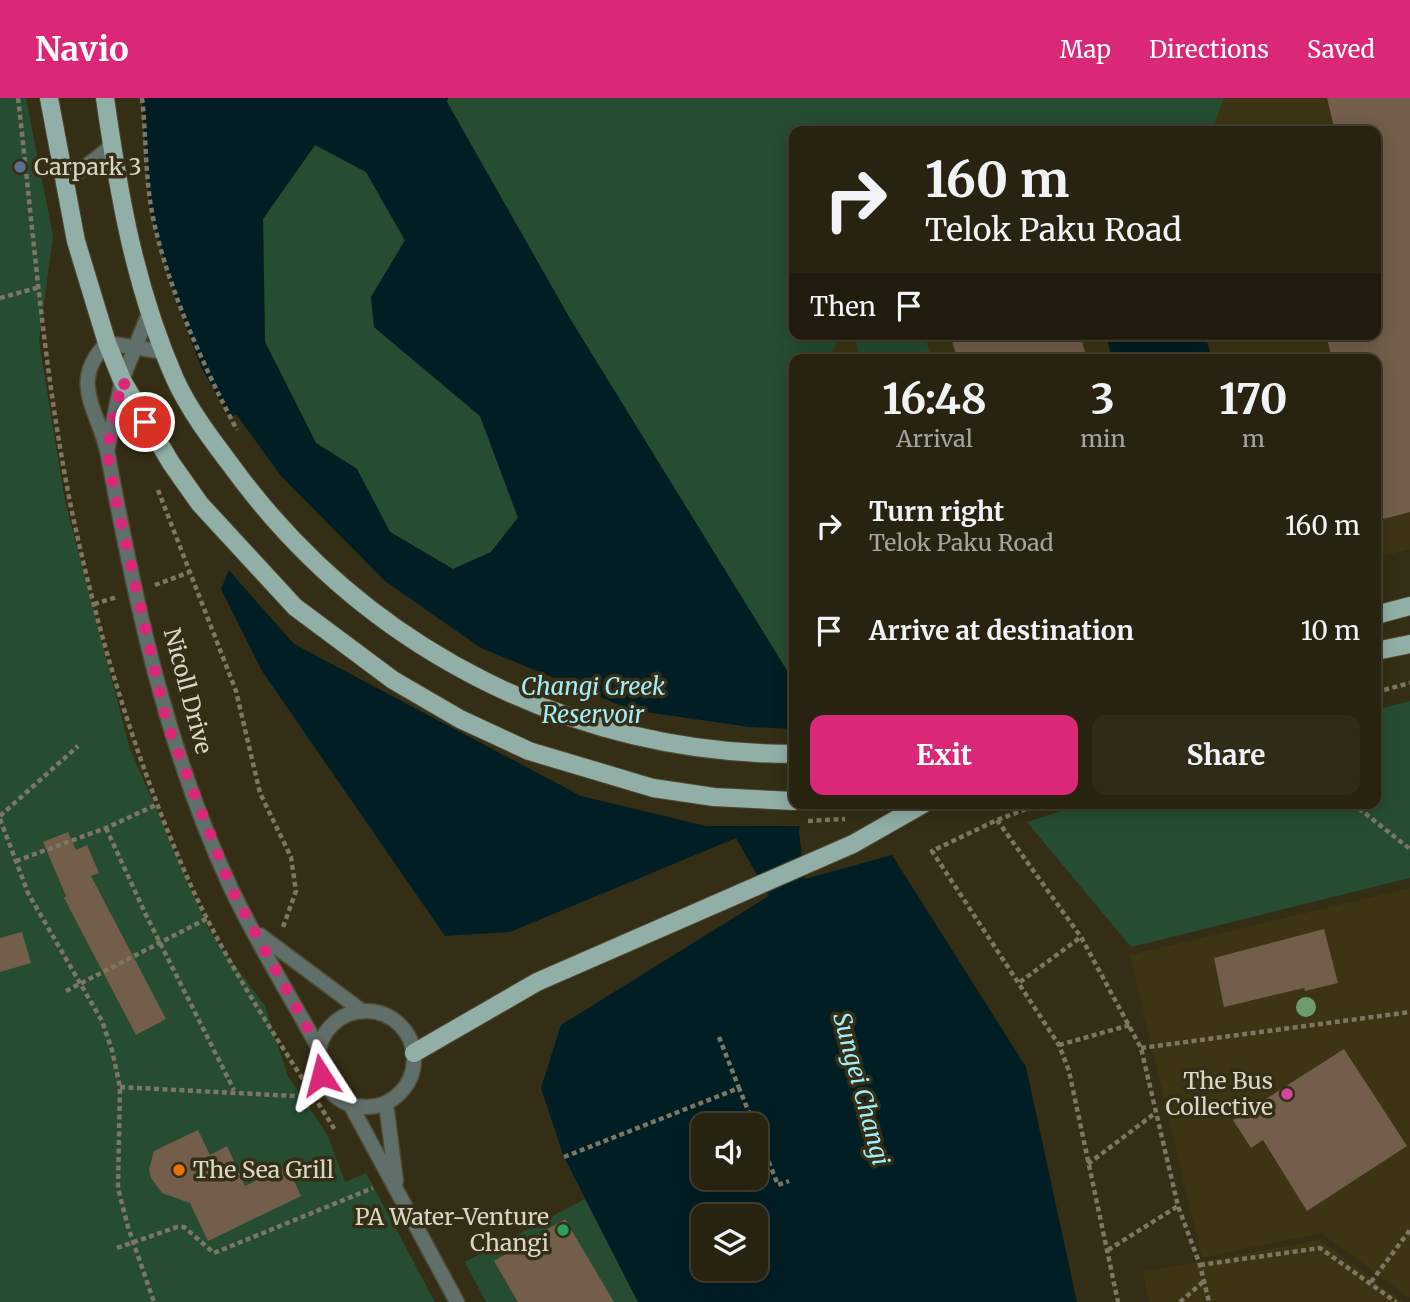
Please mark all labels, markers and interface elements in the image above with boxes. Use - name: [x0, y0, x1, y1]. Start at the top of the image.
- text: Navio: [35, 29, 129, 70]
- text: Map: [1060, 34, 1111, 65]
- text: Directions: [1149, 34, 1269, 65]
- text: Saved: [1307, 34, 1375, 65]
- text: 160 m: [925, 149, 1069, 210]
- place label: Carpark 3: [34, 152, 142, 181]
- icon: right: [810, 154, 901, 245]
- marker: Carpark 3: [12, 159, 28, 175]
- text: Telok Paku Road: [925, 210, 1182, 250]
- icon: arrive: [890, 287, 928, 325]
- text: Then: [810, 290, 876, 323]
- text: 16:48: [882, 373, 987, 425]
- text: 3: [1091, 373, 1115, 425]
- text: 170: [1219, 373, 1288, 425]
- pin: [115, 392, 175, 452]
- icon: arrive: [126, 403, 164, 441]
- text: Arrival: [896, 424, 973, 453]
- text: min: [1080, 424, 1126, 453]
- text: m: [1242, 424, 1265, 453]
- text: Turn right: [869, 495, 1004, 528]
- icon: right: [810, 507, 848, 545]
- text: 160 m: [1285, 509, 1360, 542]
- text: Telok Paku Road: [869, 528, 1054, 557]
- icon: arrive: [810, 612, 848, 650]
- text: Arrive at destination: [869, 614, 1134, 647]
- text: 10 m: [1301, 614, 1360, 647]
- street label: Nicoll Drive: [158, 625, 219, 757]
- water label: Changi Creek Reservoir: [521, 671, 665, 730]
- button: Exit: [810, 715, 1078, 795]
- button: Share: [1092, 715, 1360, 795]
- water label: Sungei Changi: [826, 1009, 897, 1169]
- position arrow: [284, 1038, 358, 1112]
- place label: The Bus Collective: [1166, 1066, 1273, 1121]
- marker: The Bus Collective: [1279, 1086, 1295, 1102]
- map controls: [691, 1113, 768, 1281]
- button: sound: [691, 1113, 768, 1190]
- place label: The Sea Grill: [193, 1155, 334, 1184]
- marker: The Sea Grill: [171, 1162, 187, 1178]
- place label: PA Water-Venture Changi: [355, 1202, 549, 1257]
- button: layers: [691, 1204, 768, 1281]
- marker: PA Water-Venture Changi: [555, 1222, 571, 1238]

